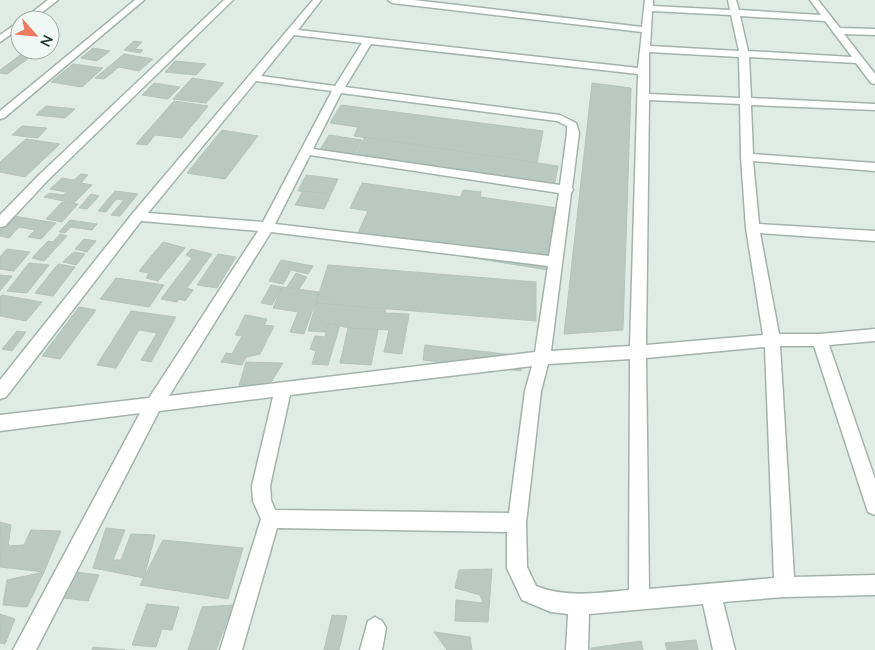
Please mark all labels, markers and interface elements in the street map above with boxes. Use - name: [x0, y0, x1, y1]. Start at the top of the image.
- north arrow: [10, 10, 60, 60]
- text: N: [37, 32, 57, 50]

